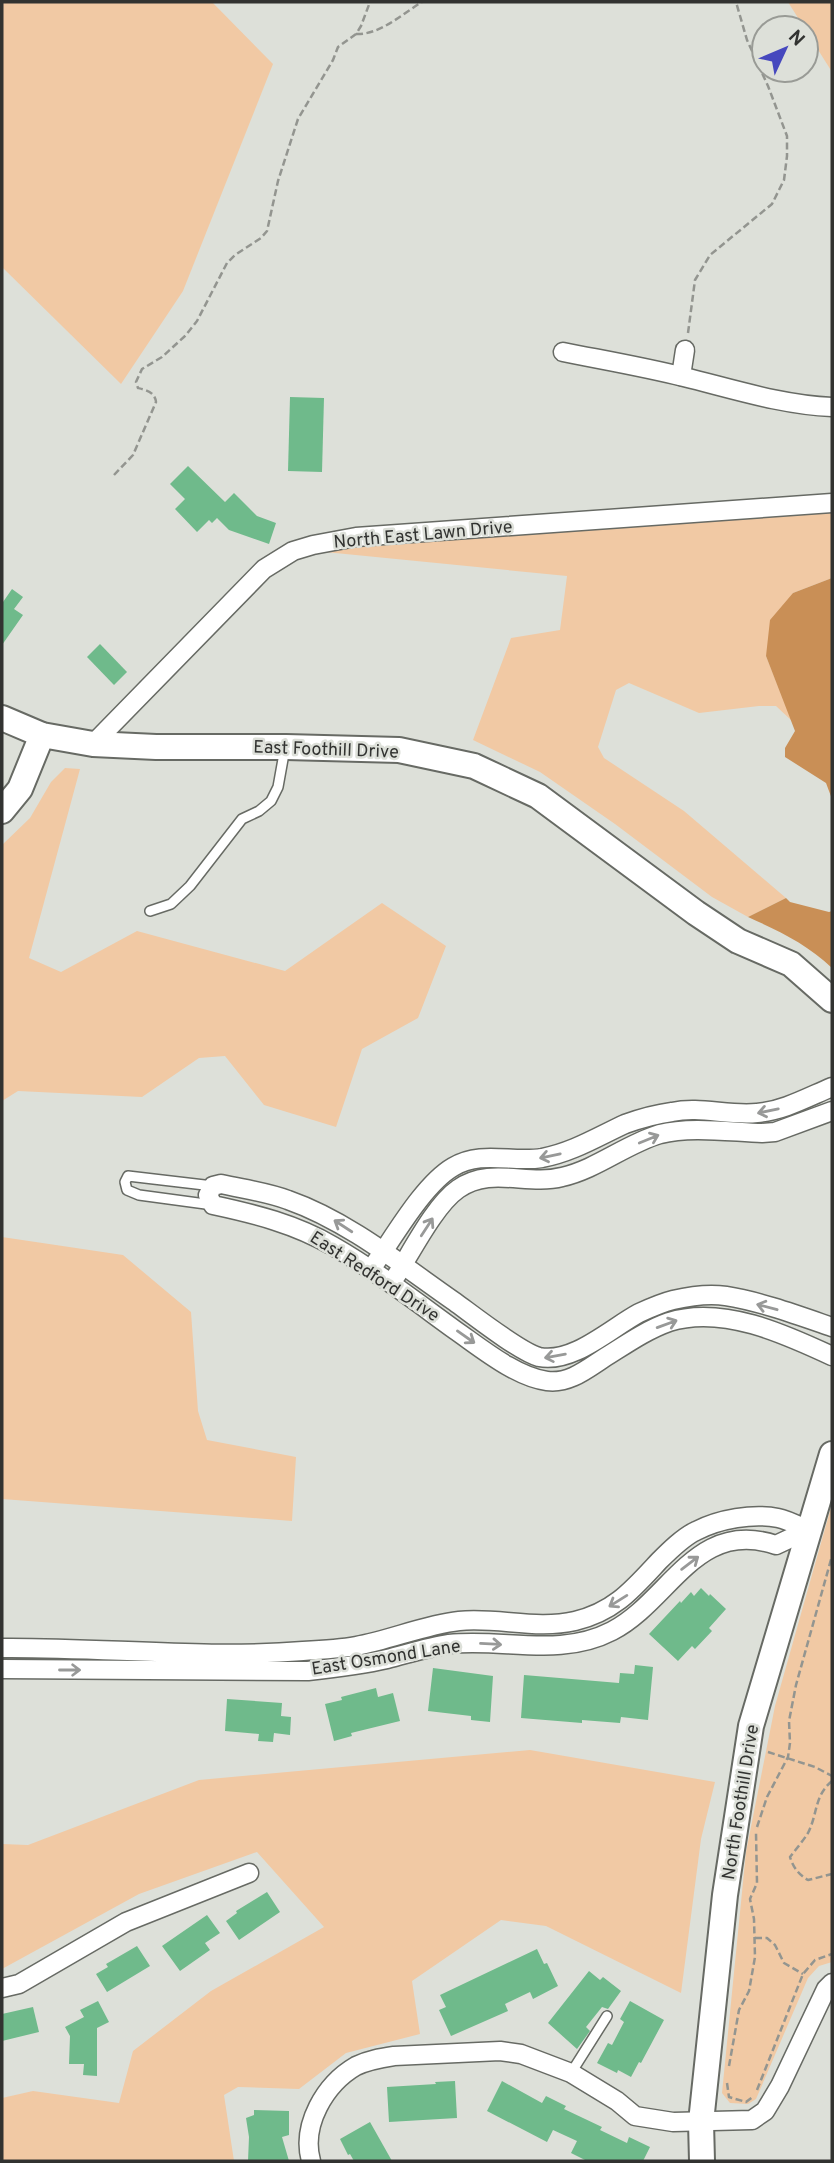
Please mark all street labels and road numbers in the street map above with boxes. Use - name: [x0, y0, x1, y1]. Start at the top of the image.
- street label: North East Lawn Drive: [333, 516, 514, 555]
- street label: East Foothill Drive: [253, 736, 399, 765]
- street label: East Redford Drive: [305, 1227, 443, 1328]
- street label: East Osmond Lane: [310, 1635, 462, 1682]
- street label: North Foothill Drive: [718, 1723, 765, 1882]

